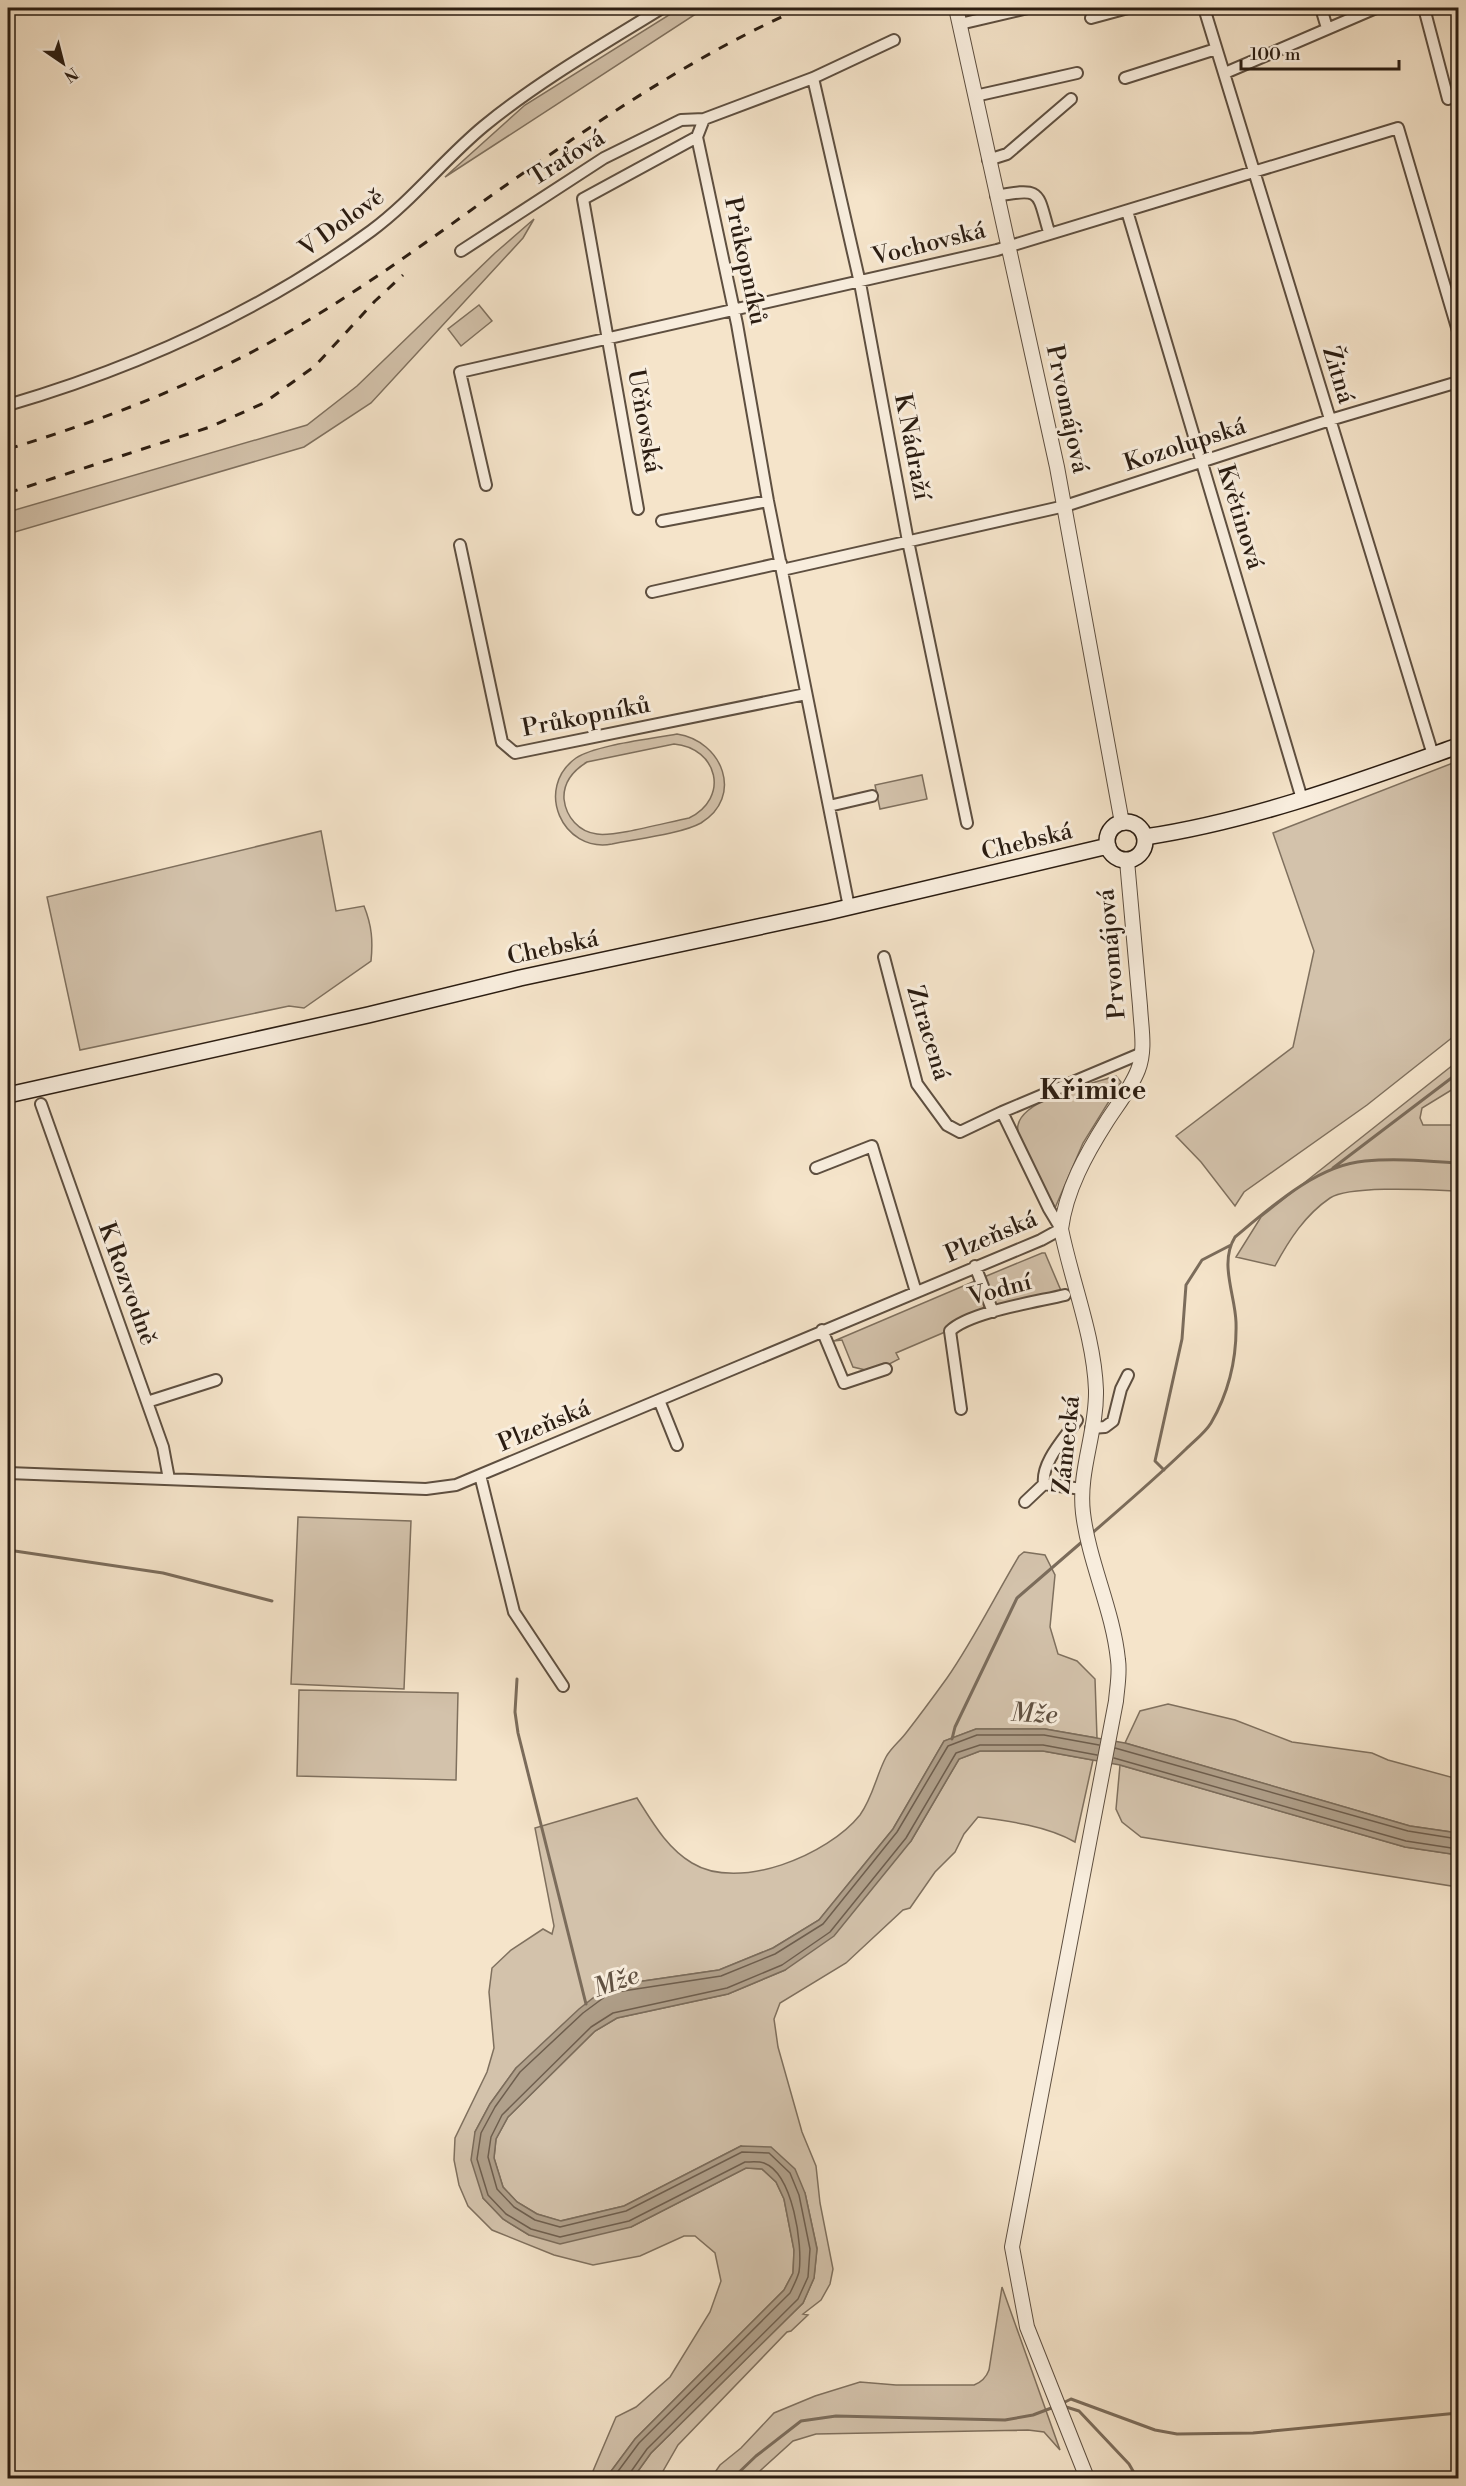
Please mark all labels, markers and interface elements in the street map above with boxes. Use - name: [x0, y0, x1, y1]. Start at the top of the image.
- north arrow: [33, 33, 93, 93]
- scale bar: [1241, 33, 1398, 71]
- text: 100 m: [1250, 43, 1301, 66]
- text: N: [60, 63, 82, 86]
- street label: Traťová: [524, 123, 611, 193]
- street label: V Dolově: [293, 182, 390, 265]
- street label: Průkopníků: [717, 194, 773, 328]
- street label: Vochovská: [868, 215, 990, 273]
- street label: Prvomájová: [1039, 342, 1095, 477]
- street label: Žitná: [1315, 342, 1362, 408]
- street label: Učňovská: [620, 367, 668, 476]
- street label: K Nádraží: [887, 391, 937, 504]
- street label: Kozolupská: [1120, 411, 1251, 479]
- street label: Květinová: [1210, 461, 1270, 574]
- street label: Průkopníků: [519, 690, 653, 744]
- street label: Chebská: [978, 816, 1076, 868]
- street label: Prvomájová: [1091, 887, 1133, 1020]
- street label: Chebská: [505, 924, 602, 972]
- street label: Ztracená: [899, 982, 957, 1085]
- district label: Křimice: [1040, 1074, 1146, 1108]
- street label: Plzeňská: [940, 1204, 1042, 1270]
- street label: K Rozvodně: [91, 1218, 163, 1350]
- street label: Vodní: [964, 1267, 1036, 1313]
- street label: Plzeňská: [493, 1393, 595, 1459]
- street label: Zámecká: [1047, 1394, 1087, 1496]
- water label: Mže: [1010, 1697, 1058, 1731]
- water label: Mže: [589, 1959, 643, 2005]

